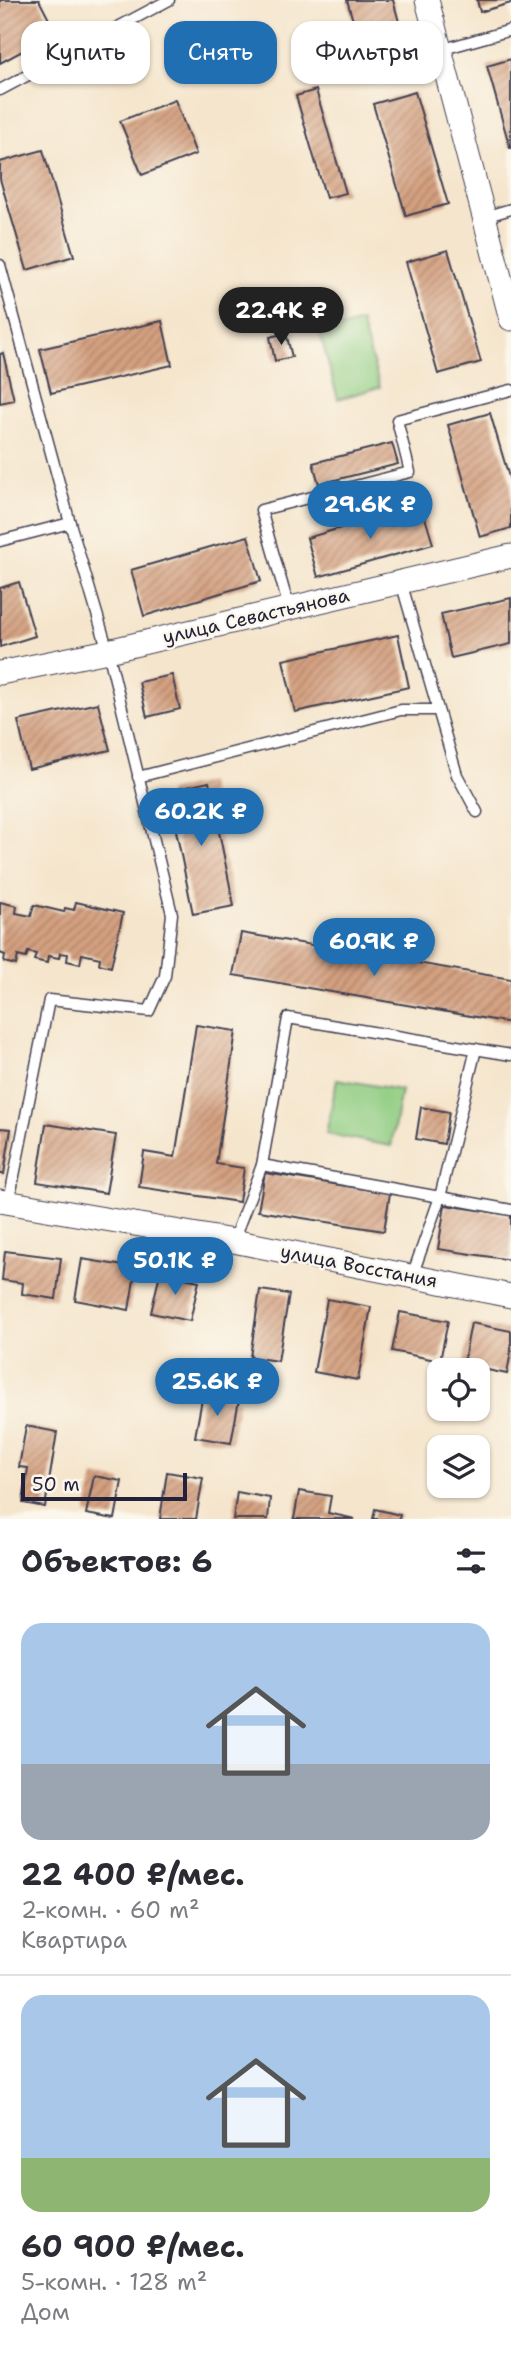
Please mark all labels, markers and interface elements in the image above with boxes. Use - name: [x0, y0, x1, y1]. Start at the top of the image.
- chip: Купить: [21, 21, 150, 84]
- chip: Снять: [164, 21, 277, 84]
- chip: Фильтры: [291, 21, 443, 84]
- pin: 22.4K ₽: [216, 288, 346, 347]
- text: 22.4K ₽: [235, 295, 327, 325]
- pin: 29.6K ₽: [305, 482, 435, 541]
- text: 29.6K ₽: [324, 489, 416, 519]
- street label: улица Севастьянова: [160, 582, 352, 650]
- pin: 60.2K ₽: [136, 788, 266, 848]
- text: 60.2K ₽: [155, 796, 247, 826]
- pin: 60.9K ₽: [309, 918, 439, 978]
- text: 60.9K ₽: [329, 926, 419, 956]
- pin: 50.1K ₽: [110, 1238, 240, 1297]
- street label: улица Восстания: [278, 1239, 440, 1293]
- text: 50.1K ₽: [133, 1245, 217, 1275]
- pin: 25.6K ₽: [152, 1358, 282, 1418]
- map controls: [427, 1358, 490, 1498]
- button: locate: [427, 1358, 490, 1421]
- text: 25.6K ₽: [171, 1366, 263, 1396]
- button: layers: [427, 1435, 490, 1498]
- scale bar: [21, 1470, 187, 1502]
- text: 50 m: [32, 1472, 80, 1497]
- text: Объектов: 6: [21, 1541, 213, 1582]
- icon: filters: [452, 1542, 490, 1580]
- icon: home: [193, 1668, 319, 1794]
- text: 22 400 ₽/мес.: [21, 1854, 245, 1895]
- text: 2-комн. · 60 m²: [21, 1895, 199, 1925]
- text: Квартира: [21, 1925, 127, 1955]
- icon: home: [193, 2040, 319, 2166]
- text: 60 900 ₽/мес.: [21, 2226, 245, 2267]
- text: 5-комн. · 128 m²: [21, 2267, 207, 2297]
- text: Дом: [21, 2297, 70, 2327]

